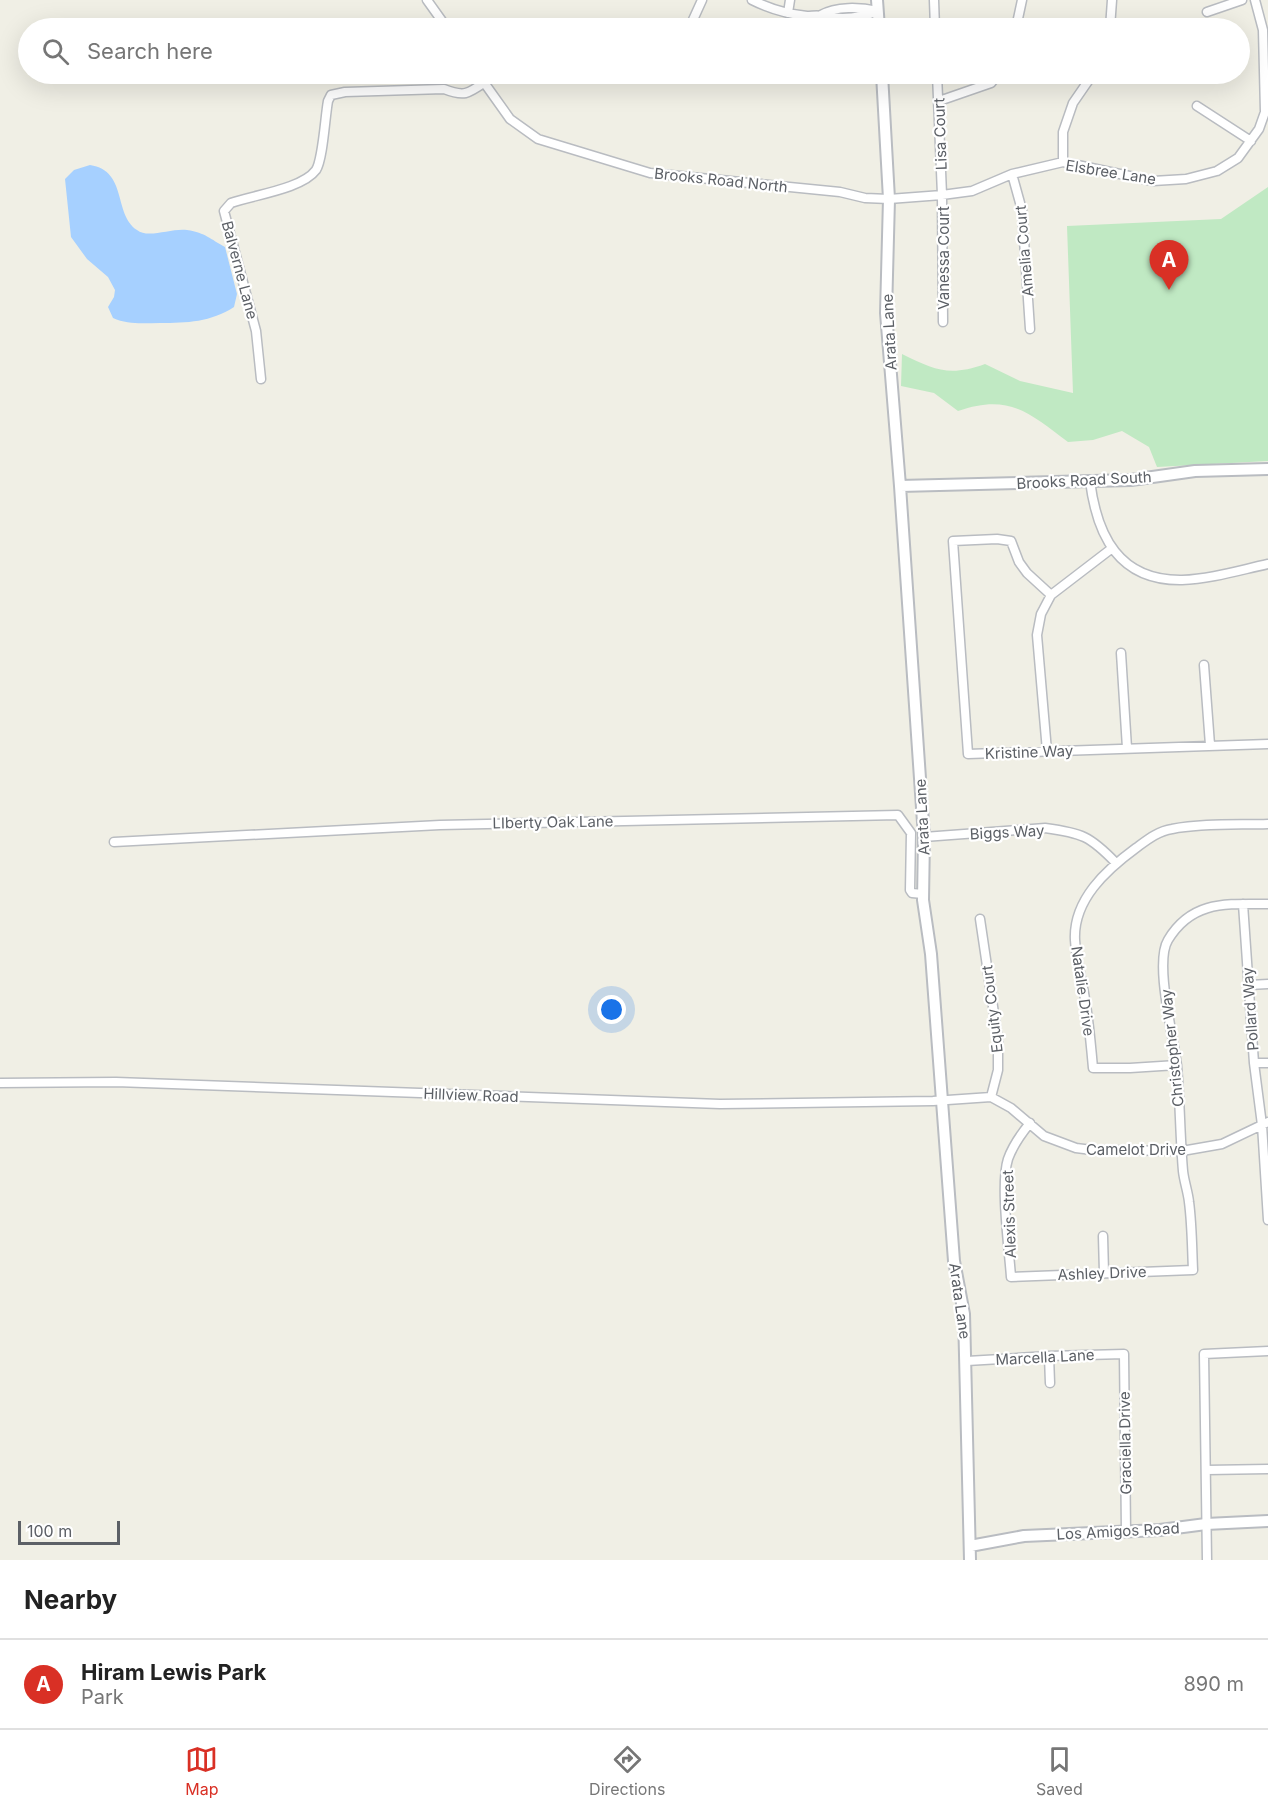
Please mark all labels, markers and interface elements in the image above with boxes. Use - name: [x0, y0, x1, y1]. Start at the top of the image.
- search box: [18, 18, 1250, 84]
- icon: search: [39, 35, 72, 68]
- text: Search here: [87, 38, 213, 64]
- street label: Lisa Court: [929, 97, 951, 170]
- street label: Elsbree Lane: [1064, 155, 1158, 189]
- street label: Brooks Road North: [653, 164, 789, 196]
- street label: Amelia Court: [1011, 204, 1037, 298]
- street label: Vanessa Court: [934, 206, 953, 310]
- street label: Balverne Lane: [218, 219, 262, 321]
- pin: A: [1150, 240, 1188, 290]
- street label: Arata Lane: [878, 293, 900, 371]
- street label: Brooks Road South: [1016, 467, 1152, 493]
- street label: Kristine Way: [984, 741, 1074, 763]
- street label: Arata Lane: [911, 778, 933, 856]
- street label: LIberty Oak Lane: [492, 811, 614, 833]
- street label: Biggs Way: [969, 821, 1045, 843]
- street label: Natalie Drive: [1067, 945, 1099, 1037]
- street label: Equity Court: [977, 964, 1007, 1054]
- street label: Pollard Way: [1238, 966, 1262, 1051]
- street label: Christopher Way: [1156, 988, 1188, 1108]
- your location: [597, 995, 626, 1024]
- street label: Hillview Road: [423, 1084, 519, 1106]
- street label: Camelot Drive: [1086, 1140, 1186, 1159]
- street label: Alexis Street: [998, 1169, 1020, 1259]
- street label: Arata Lane: [945, 1262, 975, 1340]
- street label: Ashley Drive: [1057, 1262, 1147, 1284]
- street label: Marcella Lane: [995, 1345, 1095, 1369]
- street label: Graciella Drive: [1115, 1391, 1135, 1495]
- scale bar: [18, 1518, 120, 1546]
- street label: Los Amigos Road: [1056, 1518, 1180, 1544]
- text: 100 m: [27, 1521, 72, 1541]
- text: Nearby: [24, 1584, 117, 1615]
- text: Hiram Lewis Park: [81, 1659, 266, 1685]
- text: A: [36, 1672, 51, 1696]
- text: 890 m: [1183, 1672, 1244, 1696]
- text: Park: [81, 1685, 124, 1709]
- tab: Map: [185, 1743, 219, 1799]
- tab: Directions: [589, 1743, 665, 1799]
- tab: Saved: [1036, 1743, 1083, 1799]

